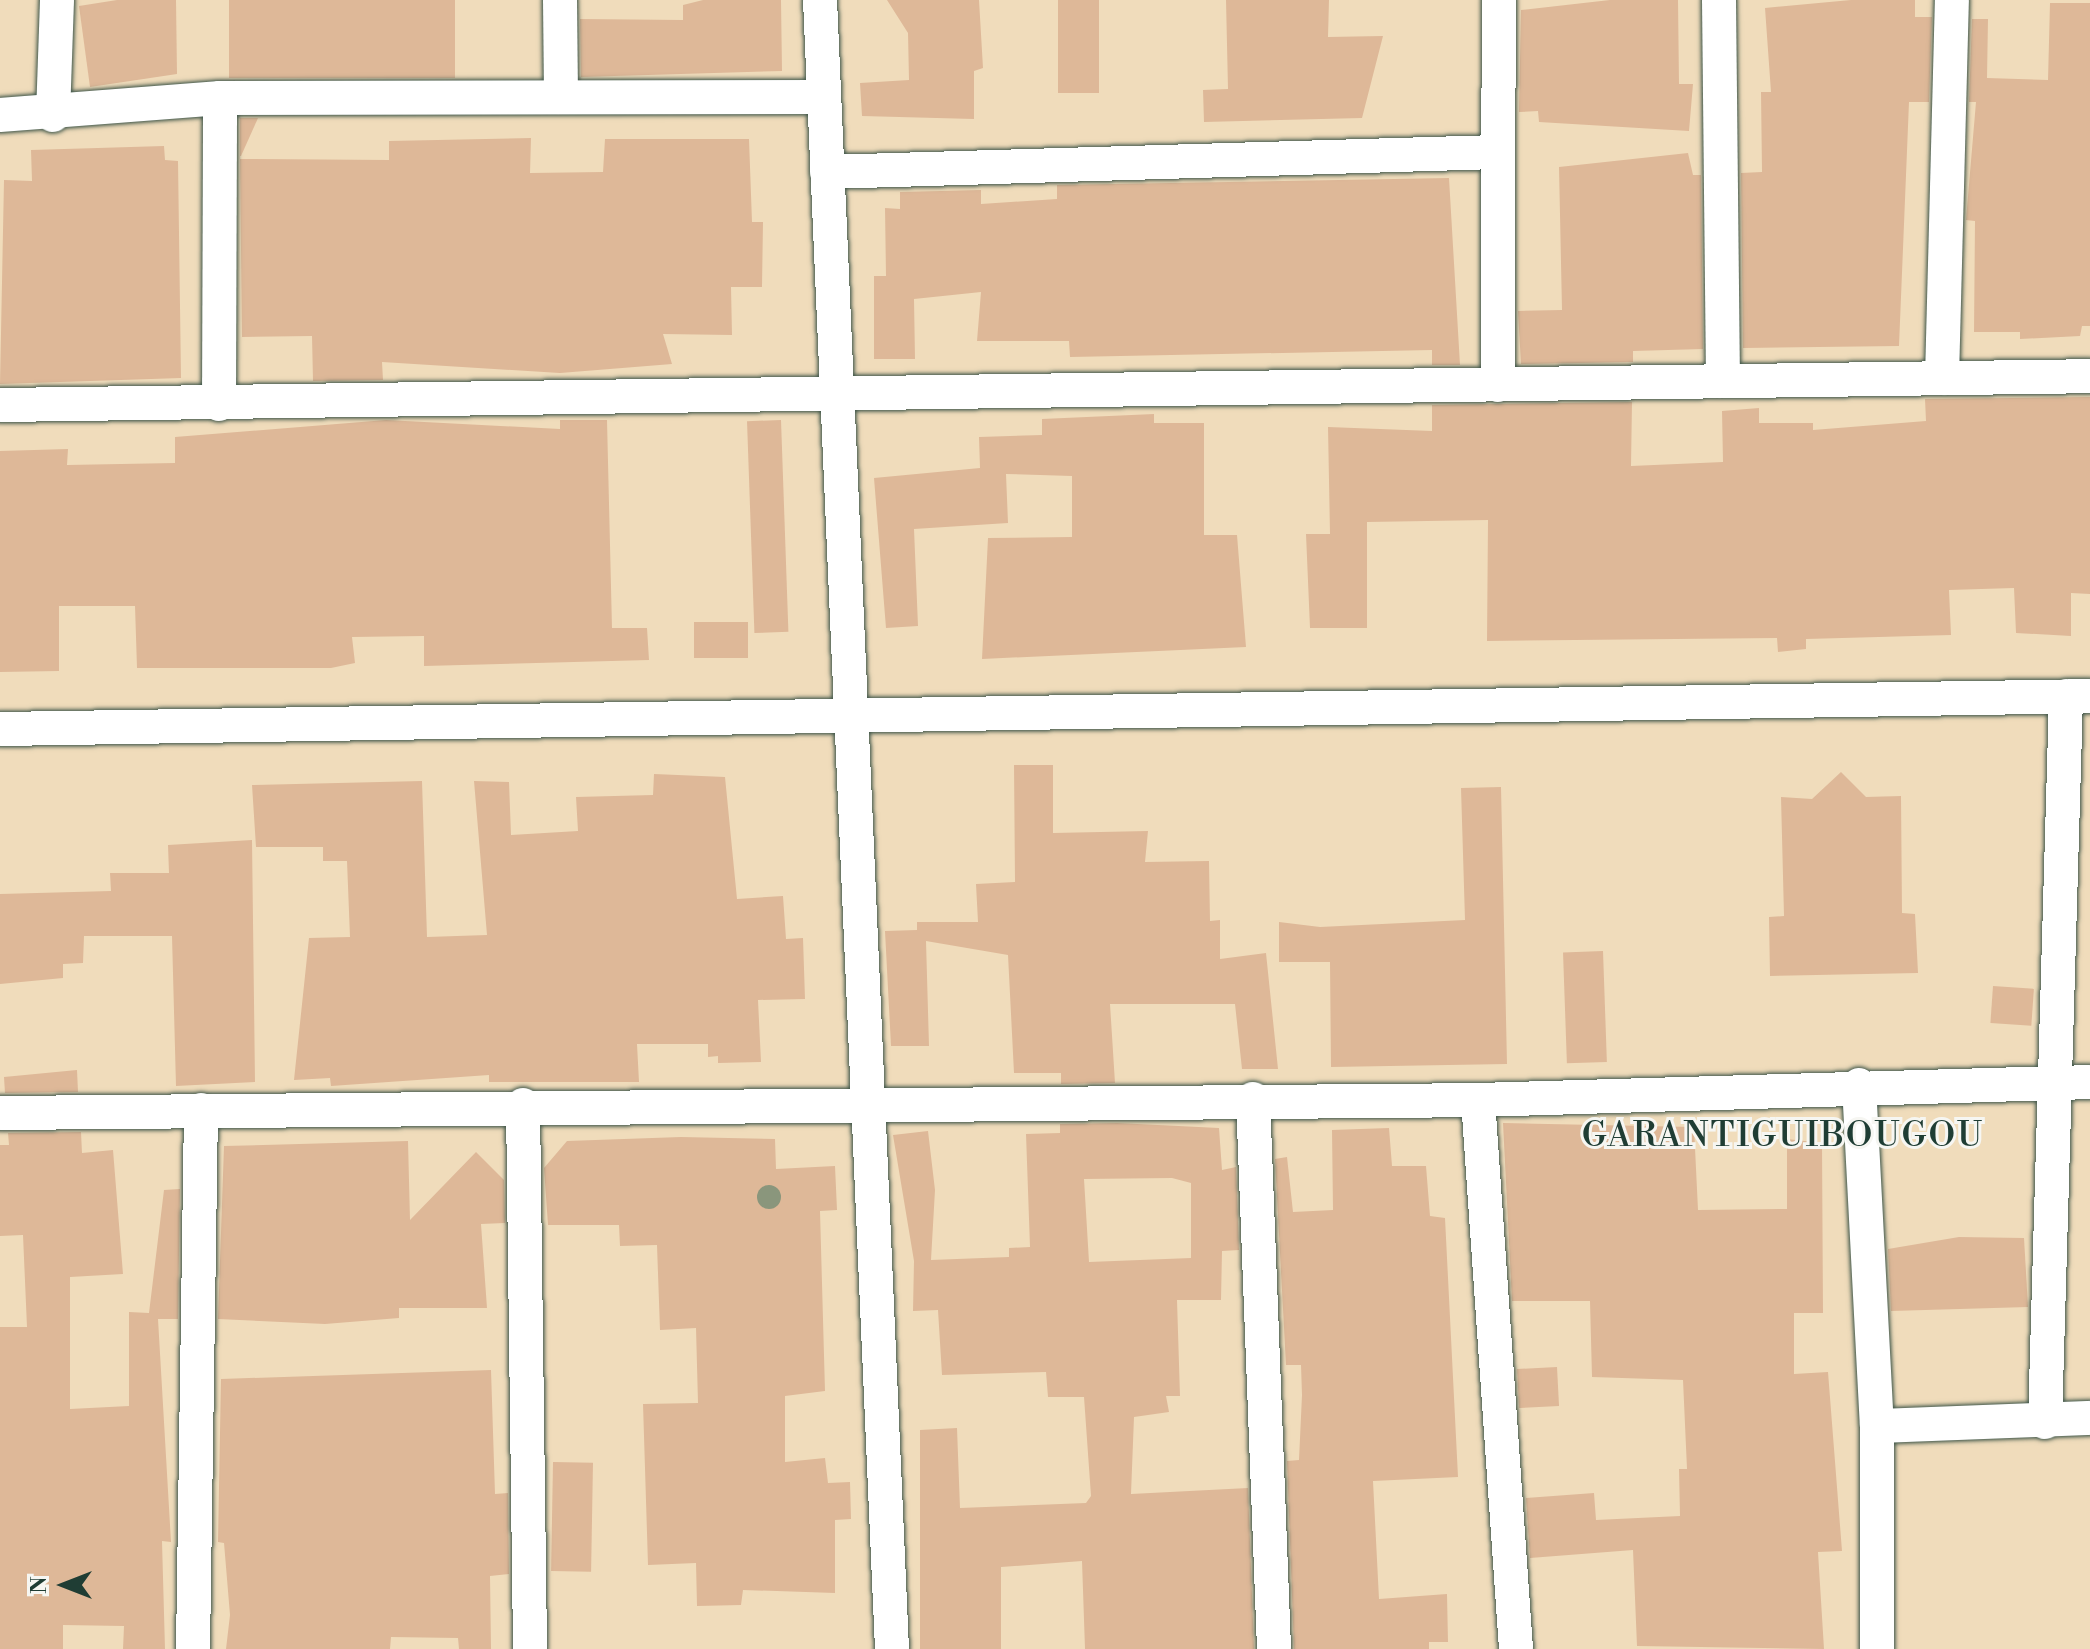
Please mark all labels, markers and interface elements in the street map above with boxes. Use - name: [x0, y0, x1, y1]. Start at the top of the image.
- district label: GARANTIGUIBOUGOU: [1582, 1117, 1984, 1157]
- north arrow: [24, 1545, 104, 1625]
- text: N: [26, 1576, 53, 1594]

